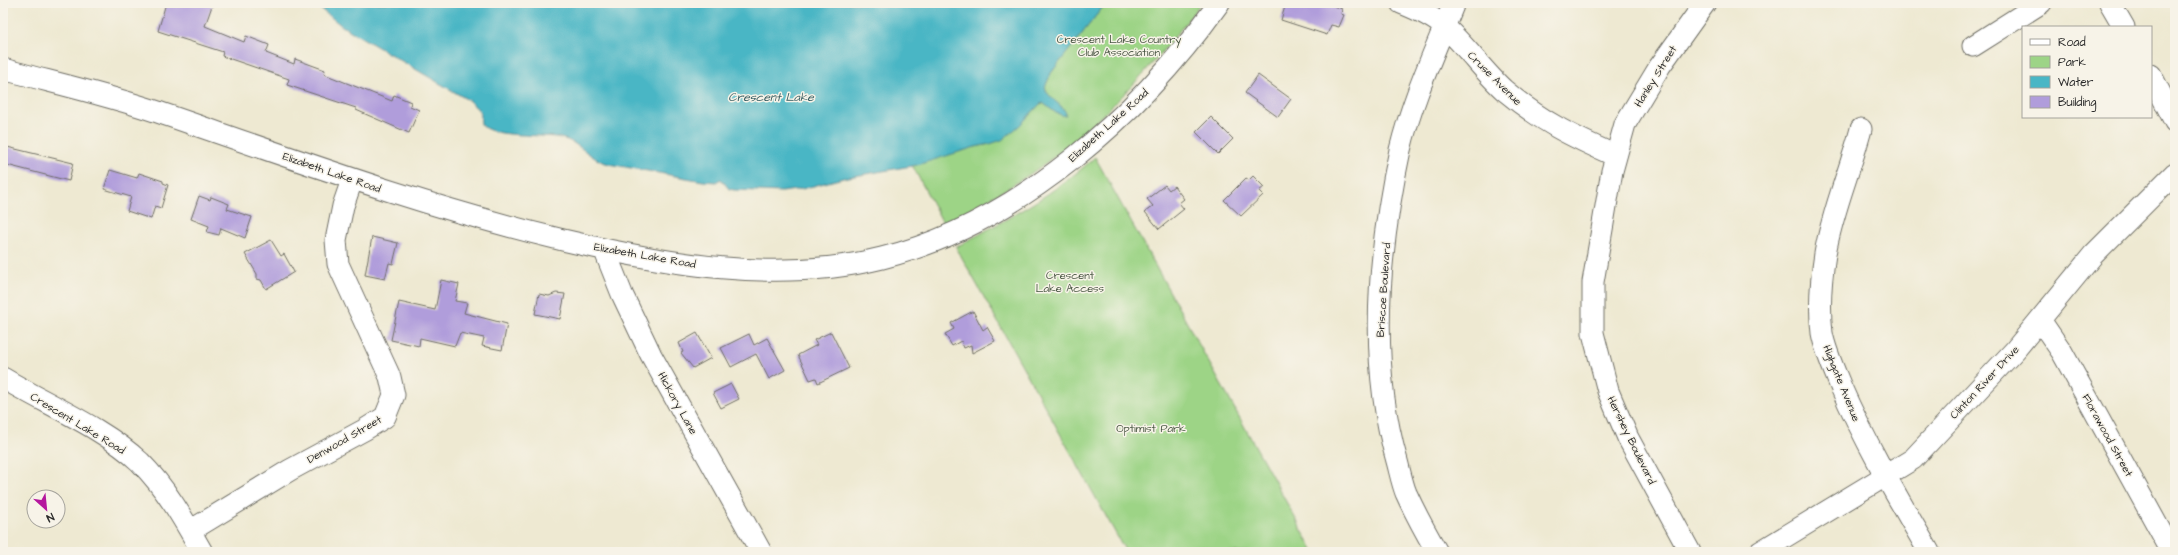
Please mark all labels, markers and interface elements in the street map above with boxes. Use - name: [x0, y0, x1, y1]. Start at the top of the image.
- legend: [2022, 26, 2152, 118]
- park label: Crescent Lake Country Club Association: [1057, 32, 1181, 60]
- text: Road: [2058, 34, 2086, 51]
- street label: Hanley Street: [1631, 42, 1681, 110]
- street label: Cruse Avenue: [1464, 48, 1525, 109]
- text: Park: [2058, 54, 2086, 71]
- text: Water: [2058, 74, 2094, 91]
- street label: Elizabeth Lake Road: [1065, 85, 1152, 165]
- water label: Crescent Lake: [728, 89, 814, 106]
- text: Building: [2058, 94, 2096, 112]
- street label: Elizabeth Lake Road: [281, 149, 383, 196]
- street label: Elizabeth Lake Road: [593, 239, 697, 272]
- street label: Briscoe Boulevard: [1373, 242, 1394, 338]
- park label: Crescent Lake Access: [1036, 268, 1105, 296]
- street label: Clinton River Drive: [1946, 342, 2022, 422]
- street label: Highgate Avenue: [1818, 343, 1864, 424]
- street label: Hickory Lane: [653, 369, 701, 438]
- street label: Crescent Lake Road: [28, 389, 128, 458]
- street label: Florawood Street: [2079, 391, 2137, 480]
- street label: Hershey Boulevard: [1603, 394, 1660, 488]
- street label: Denwood Street: [304, 412, 385, 467]
- park label: Optimist Park: [1116, 421, 1186, 436]
- north arrow: [26, 489, 66, 529]
- text: N: [44, 509, 57, 526]

